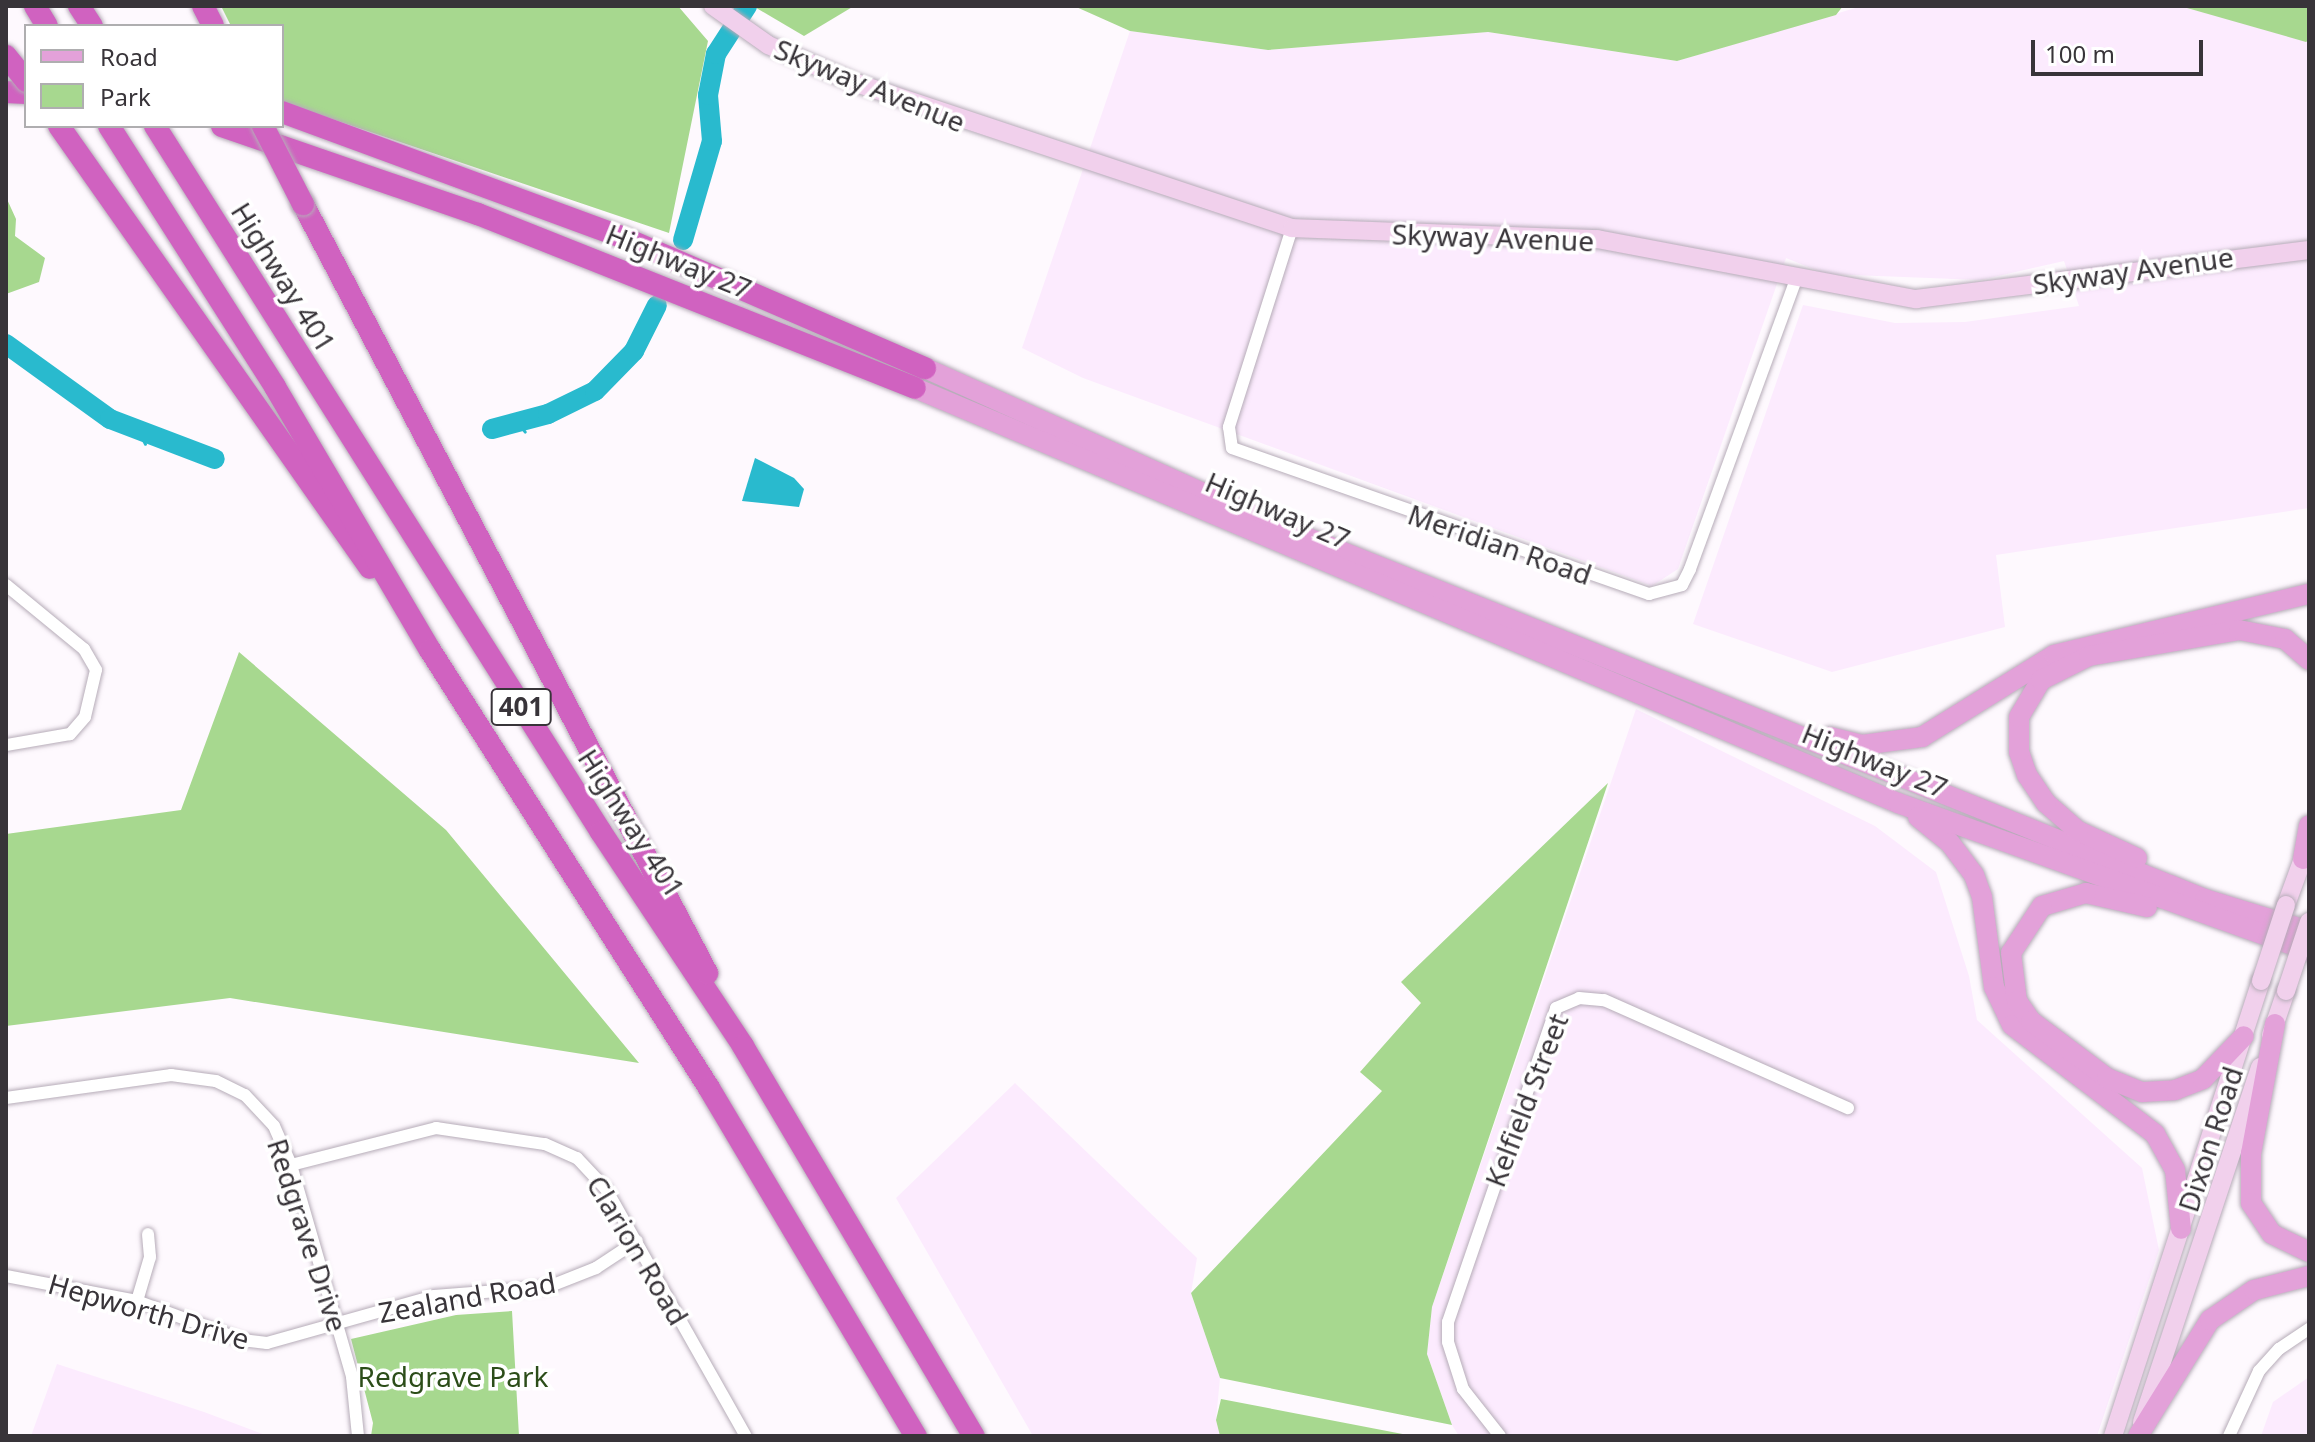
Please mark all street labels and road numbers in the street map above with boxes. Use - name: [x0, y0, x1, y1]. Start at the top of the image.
- street label: Skyway Avenue: [770, 32, 970, 138]
- street label: Highway 401: [225, 196, 343, 358]
- street label: Highway 27: [601, 217, 757, 305]
- street label: Skyway Avenue: [1391, 217, 1595, 257]
- street label: Skyway Avenue: [2031, 239, 2235, 301]
- street label: Highway 27: [1201, 464, 1355, 556]
- street label: Meridian Road: [1404, 497, 1596, 591]
- road number: 401: [489, 685, 553, 729]
- street label: Highway 27: [1797, 716, 1953, 804]
- street label: Highway 401: [572, 743, 692, 903]
- street label: Kelfield Street: [1478, 1009, 1574, 1191]
- street label: Dixon Road: [2171, 1062, 2249, 1216]
- street label: Redgrave Drive: [261, 1134, 355, 1336]
- street label: Clarion Road: [580, 1169, 696, 1331]
- street label: Zealand Road: [376, 1265, 558, 1329]
- street label: Hepworth Drive: [45, 1266, 253, 1356]

